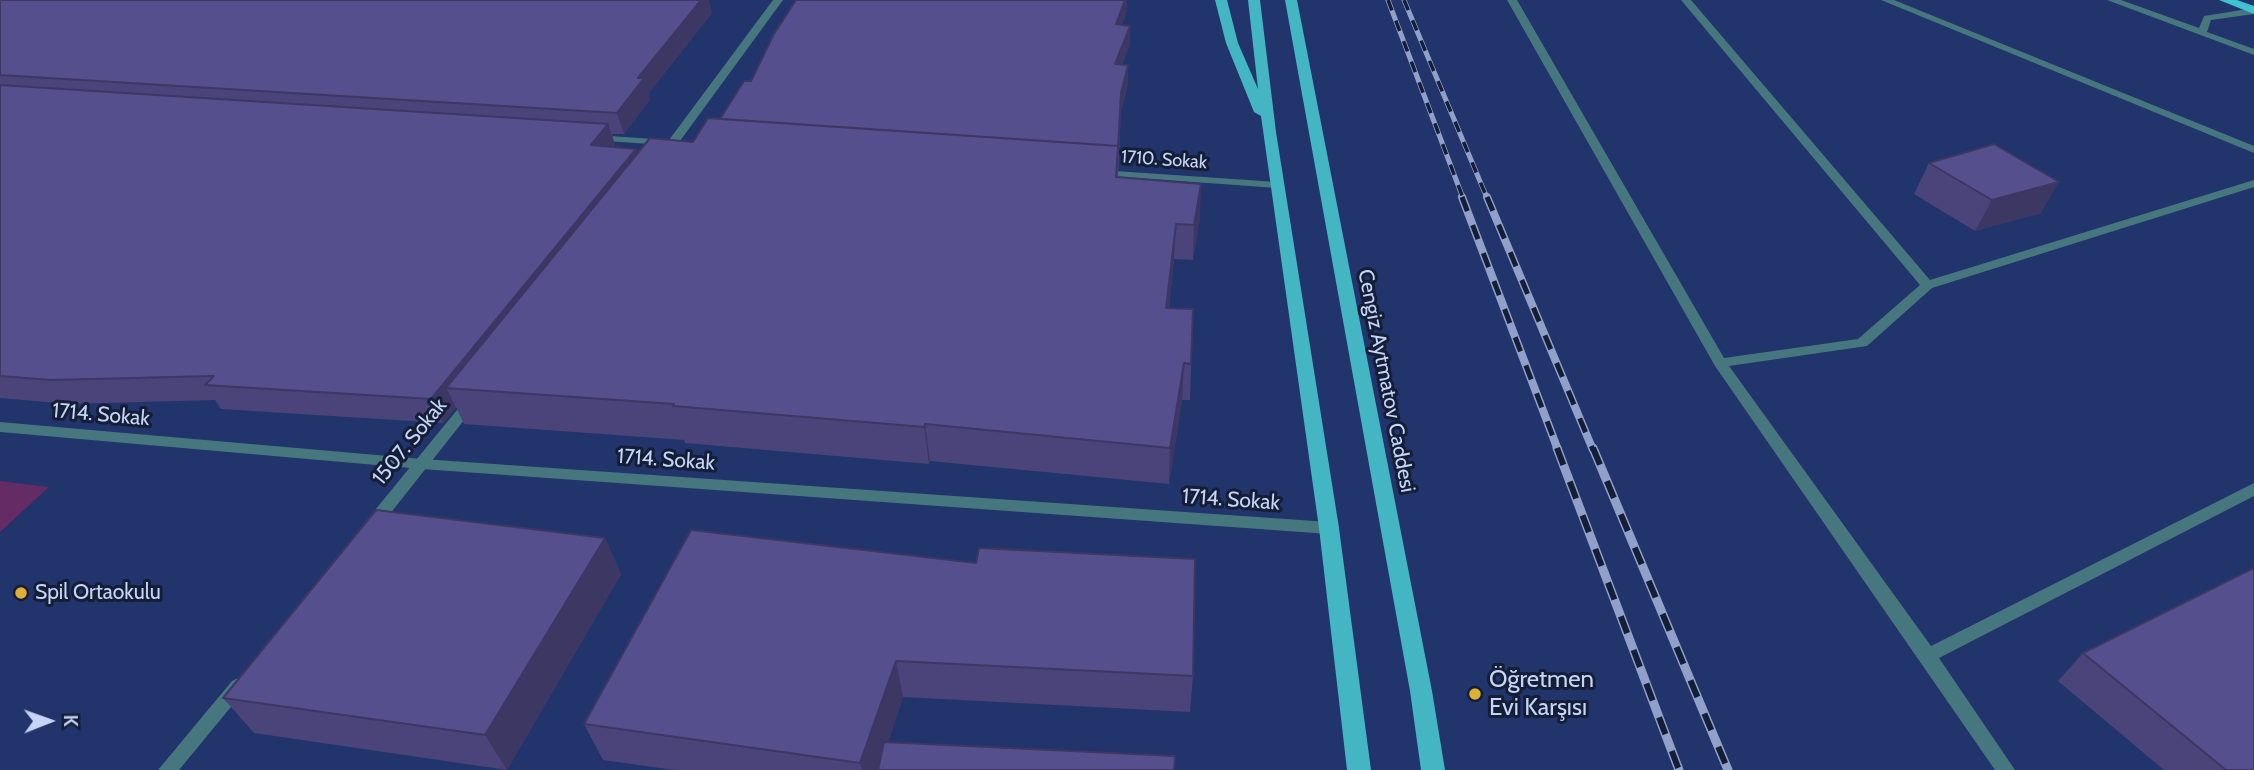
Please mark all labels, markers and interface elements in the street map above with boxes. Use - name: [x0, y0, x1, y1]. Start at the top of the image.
- street label: 1710. Sokak: [1120, 146, 1208, 174]
- street label: Cengiz Aytmatov Caddesi: [1352, 267, 1420, 495]
- street label: 1507. Sokak: [367, 394, 453, 490]
- street label: 1714. Sokak: [51, 398, 151, 432]
- street label: 1714. Sokak: [616, 444, 716, 476]
- street label: 1714. Sokak: [1181, 484, 1281, 516]
- place label: Spil Ortaokulu: [35, 580, 161, 606]
- marker: Spil Ortaokulu: [13, 585, 29, 601]
- place label: Öğretmen Evi Karşısı: [1489, 666, 1594, 722]
- north arrow: [14, 686, 84, 756]
- marker: Öğretmen Evi Karşısı: [1467, 686, 1483, 702]
- text: K: [59, 714, 82, 727]

